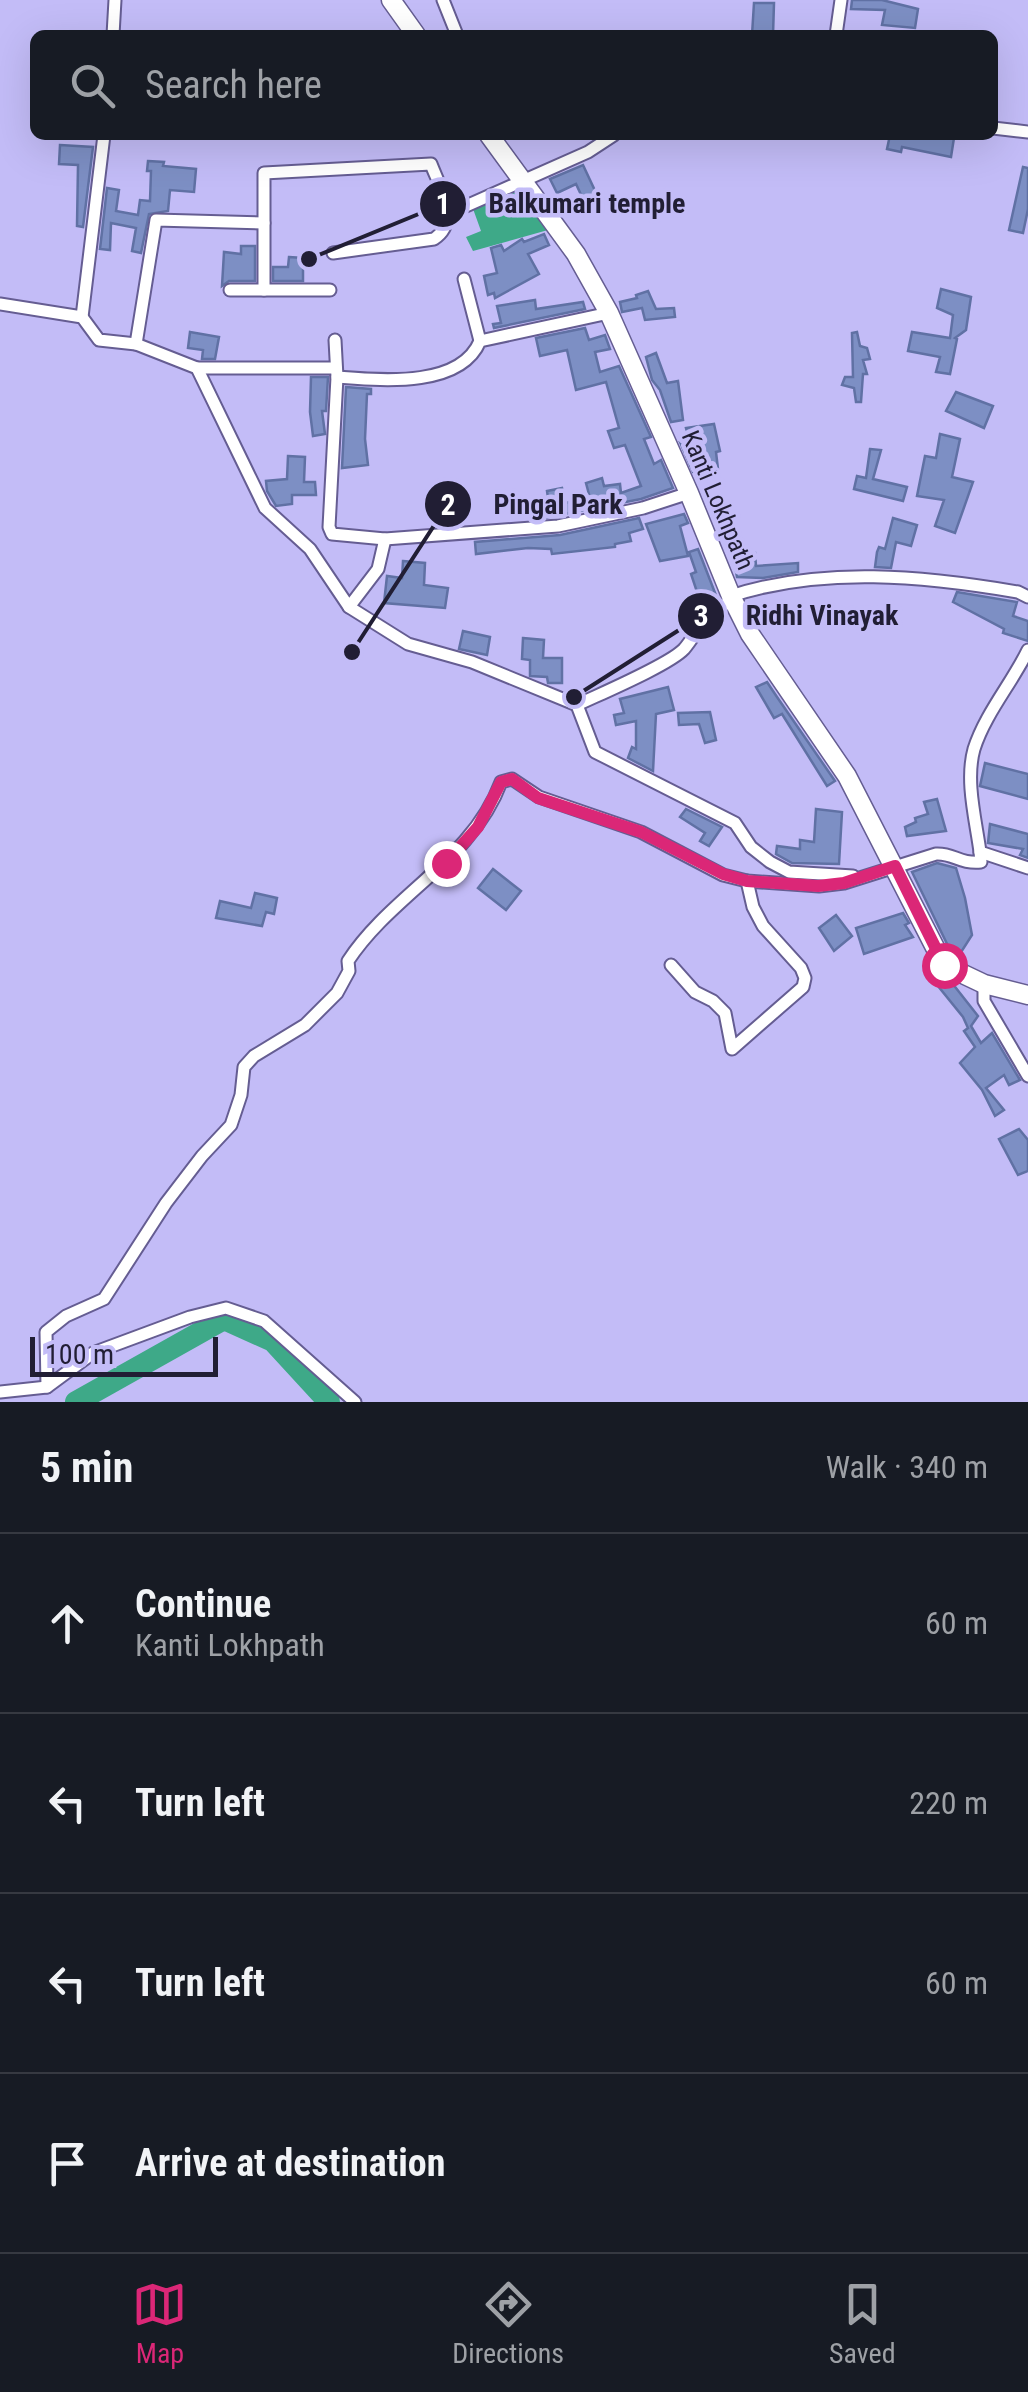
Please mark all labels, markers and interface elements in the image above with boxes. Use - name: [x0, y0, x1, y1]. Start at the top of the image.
- search box: [30, 30, 998, 140]
- icon: search: [65, 58, 120, 113]
- text: Search here: [145, 63, 322, 107]
- callout: Balkumari temple: [418, 175, 705, 233]
- text: 1: [435, 186, 451, 221]
- text: Balkumari temple: [489, 187, 685, 220]
- street label: Kanti Lokhpath: [676, 426, 760, 574]
- callout: Pingal Park: [423, 475, 642, 533]
- text: 2: [440, 487, 456, 522]
- text: Pingal Park: [493, 488, 623, 521]
- callout: Ridhi Vinayak: [676, 587, 919, 645]
- text: 3: [693, 598, 709, 633]
- text: Ridhi Vinayak: [746, 599, 899, 632]
- route end: [424, 841, 470, 887]
- route start: [922, 943, 968, 989]
- scale bar: [30, 1332, 218, 1376]
- text: 100 m: [45, 1338, 114, 1371]
- text: 5 min: [40, 1443, 133, 1492]
- text: Walk · 340 m: [826, 1448, 988, 1486]
- text: Continue: [135, 1582, 271, 1626]
- icon: ahead: [40, 1596, 95, 1651]
- text: 60 m: [925, 1604, 988, 1642]
- text: Kanti Lokhpath: [135, 1626, 325, 1664]
- icon: left: [40, 1776, 95, 1831]
- text: Turn left: [135, 1781, 265, 1825]
- text: 220 m: [909, 1784, 988, 1822]
- icon: left: [40, 1956, 95, 2011]
- text: Turn left: [135, 1961, 265, 2005]
- text: 60 m: [925, 1964, 988, 2002]
- icon: arrive: [40, 2136, 95, 2191]
- text: Arrive at destination: [135, 2141, 445, 2185]
- tab: Map: [132, 2277, 187, 2370]
- tab: Directions: [452, 2277, 564, 2370]
- tab: Saved: [829, 2277, 896, 2370]

